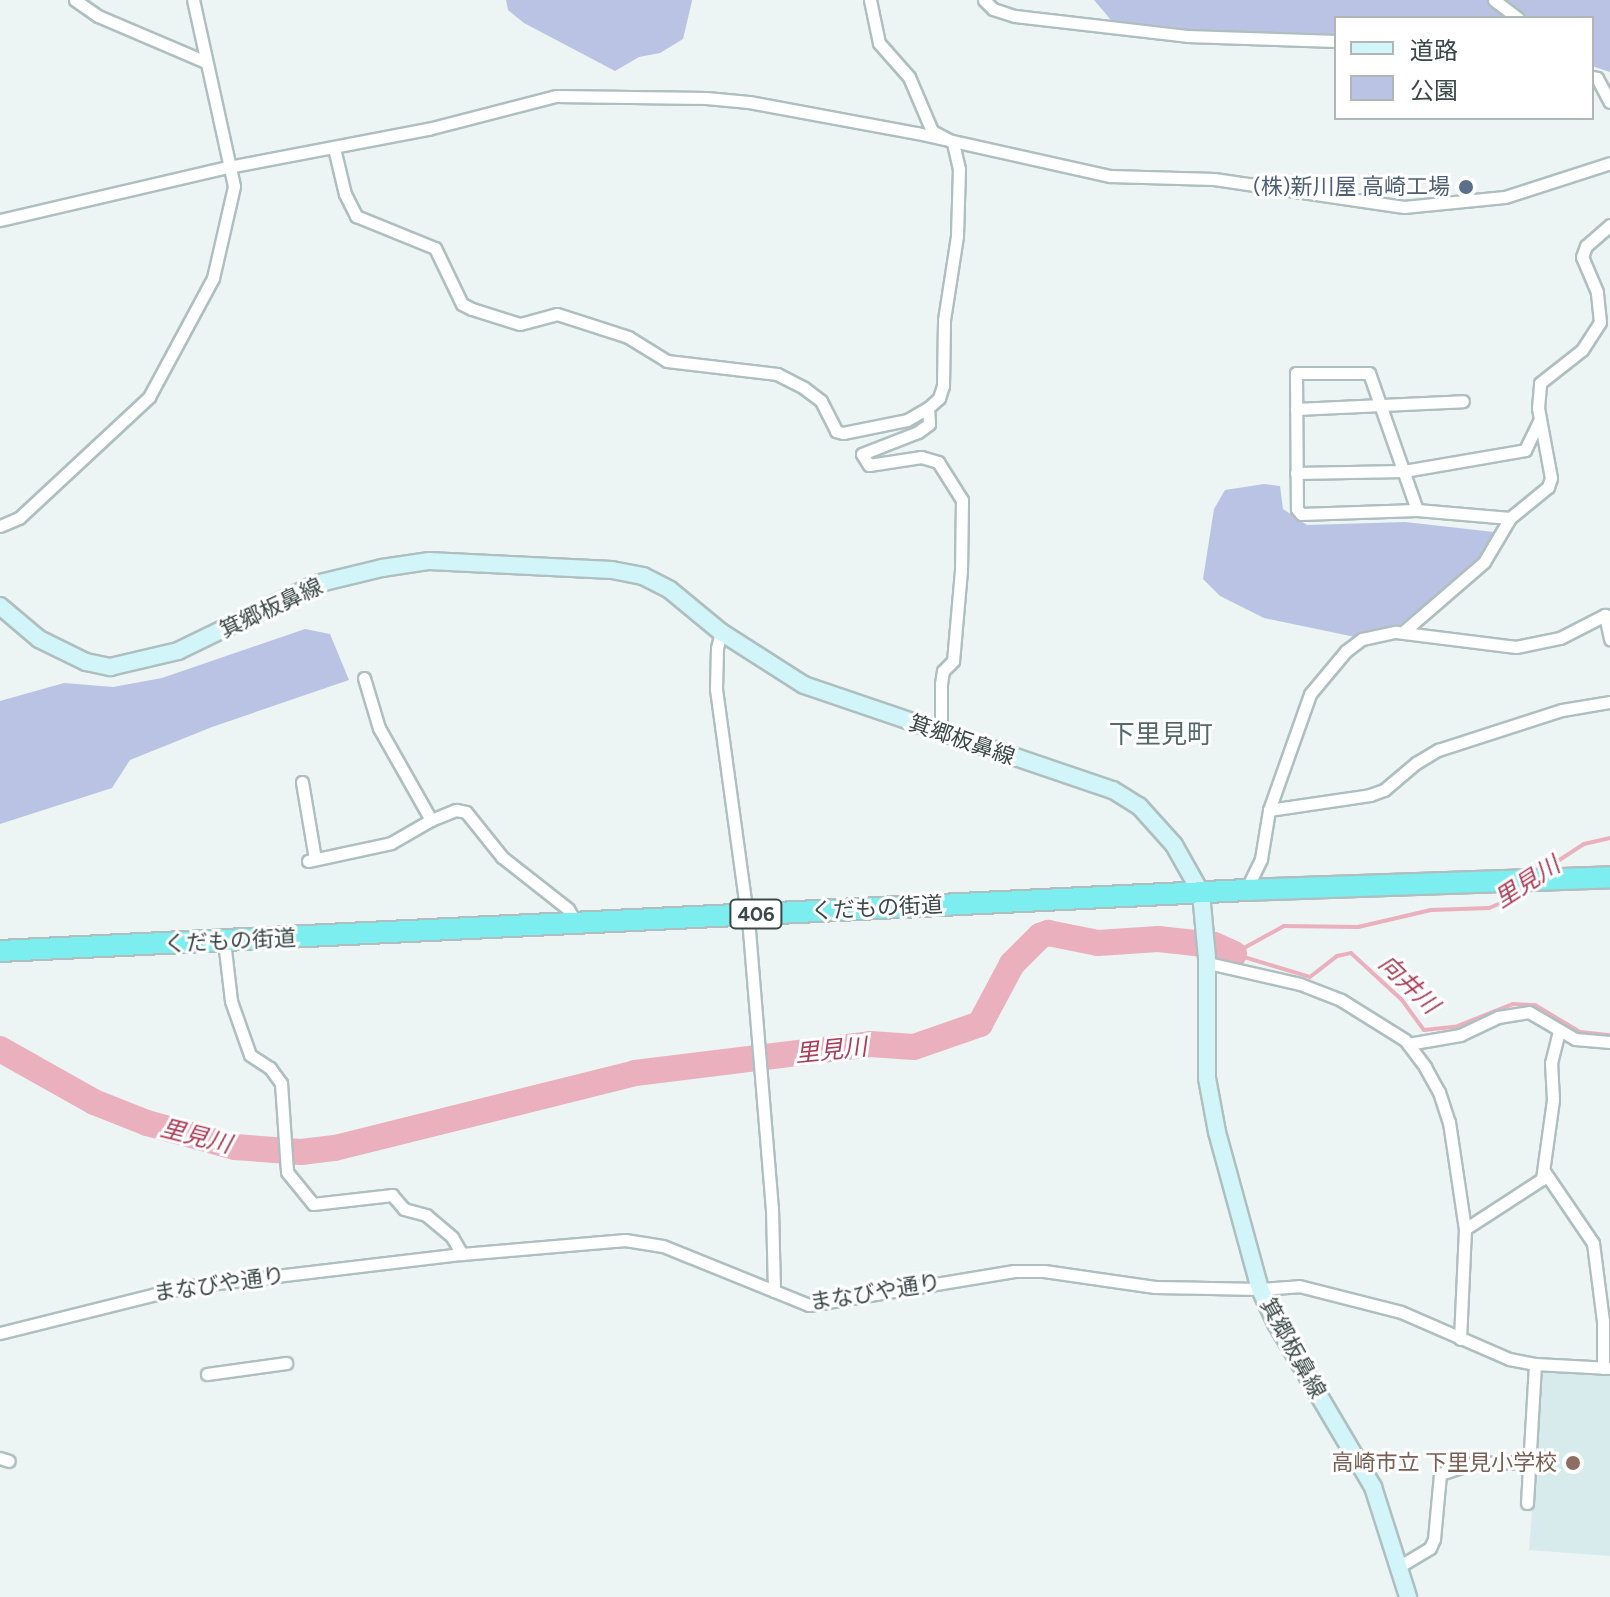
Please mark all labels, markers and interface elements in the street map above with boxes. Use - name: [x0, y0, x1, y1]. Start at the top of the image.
- legend: [1334, 16, 1594, 120]
- text: 道路: [1410, 36, 1458, 65]
- text: 公園: [1410, 76, 1458, 105]
- place label: (株)新川屋 高崎工場: [1253, 174, 1450, 200]
- marker: (株)新川屋 高崎工場: [1457, 178, 1475, 196]
- street label: 箕郷板鼻線: [216, 573, 326, 643]
- street label: 箕郷板鼻線: [906, 710, 1018, 770]
- district label: 下里見町: [1109, 719, 1213, 751]
- water label: 里見川: [1489, 850, 1565, 914]
- street label: くだもの街道: [810, 891, 944, 925]
- road number: 406: [728, 898, 784, 930]
- street label: くだもの街道: [163, 924, 297, 958]
- water label: 向井川: [1373, 949, 1445, 1019]
- water label: 里見川: [794, 1032, 868, 1068]
- water label: 里見川: [158, 1113, 234, 1159]
- street label: まなびや通り: [152, 1262, 286, 1306]
- street label: まなびや通り: [808, 1269, 942, 1315]
- street label: 箕郷板鼻線: [1255, 1293, 1331, 1403]
- place label: 高崎市立 下里見小学校: [1332, 1450, 1557, 1476]
- marker: 高崎市立 下里見小学校: [1564, 1454, 1582, 1472]

